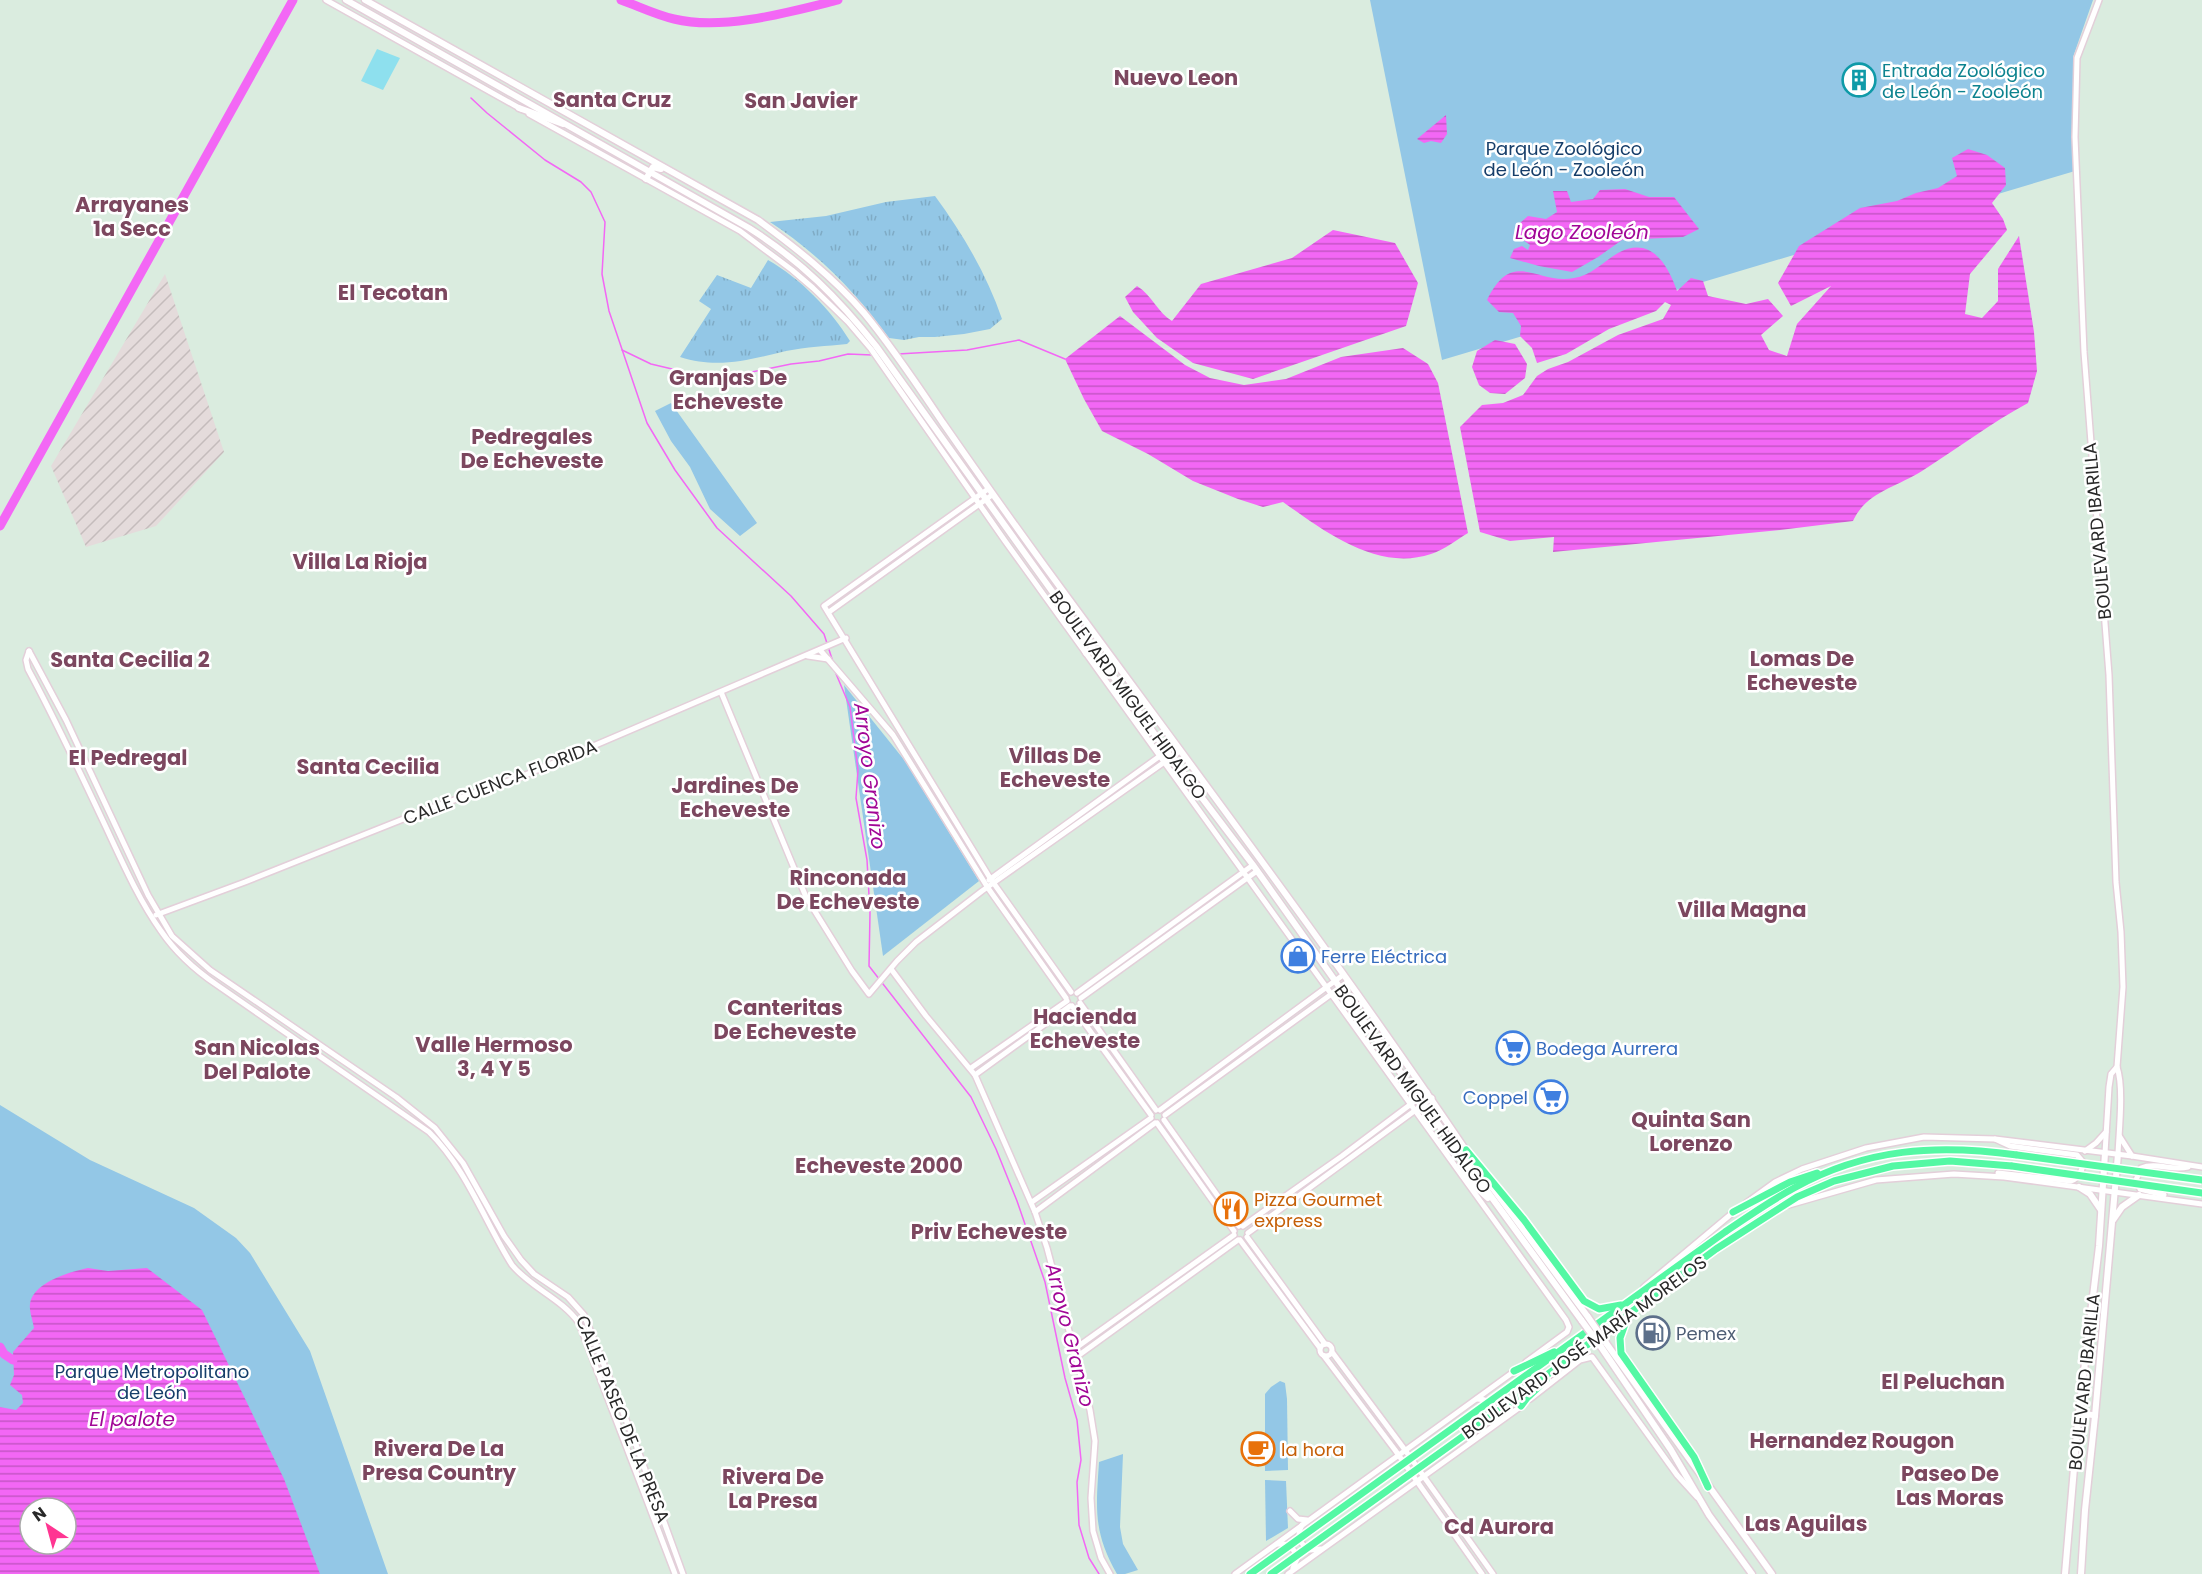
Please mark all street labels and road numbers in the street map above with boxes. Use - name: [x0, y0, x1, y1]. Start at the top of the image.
- street label: BOULEVARD IBARILLA: [2077, 441, 2117, 621]
- street label: BOULEVARD MIGUEL HIDALGO: [1044, 585, 1212, 805]
- street label: CALLE CUENCA FLORIDA: [400, 733, 600, 831]
- street label: BOULEVARD MIGUEL HIDALGO: [1329, 979, 1497, 1199]
- street label: BOULEVARD JOSÉ MARÍA MORELOS: [1456, 1249, 1712, 1445]
- street label: BOULEVARD IBARILLA: [2062, 1292, 2106, 1472]
- street label: CALLE PASEO DE LA PRESA: [570, 1312, 676, 1526]

